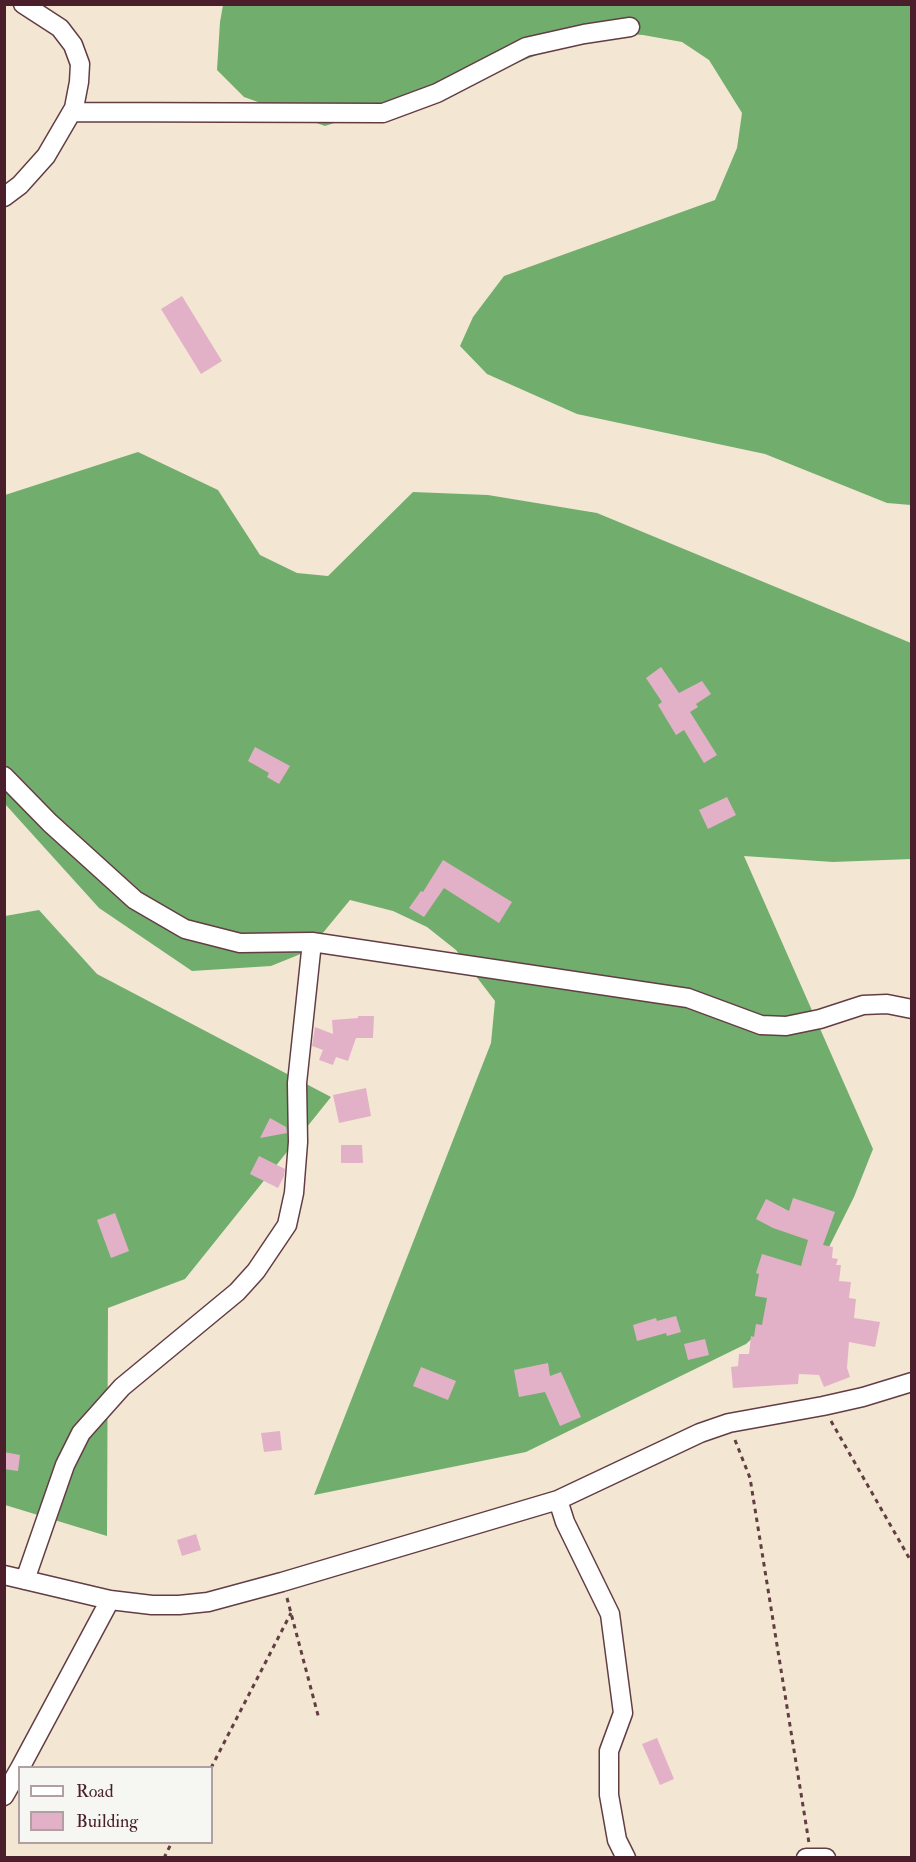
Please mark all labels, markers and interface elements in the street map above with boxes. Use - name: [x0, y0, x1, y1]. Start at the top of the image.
- legend: [18, 1766, 213, 1844]
- text: Road: [76, 1780, 114, 1803]
- text: Building: [76, 1810, 138, 1833]

